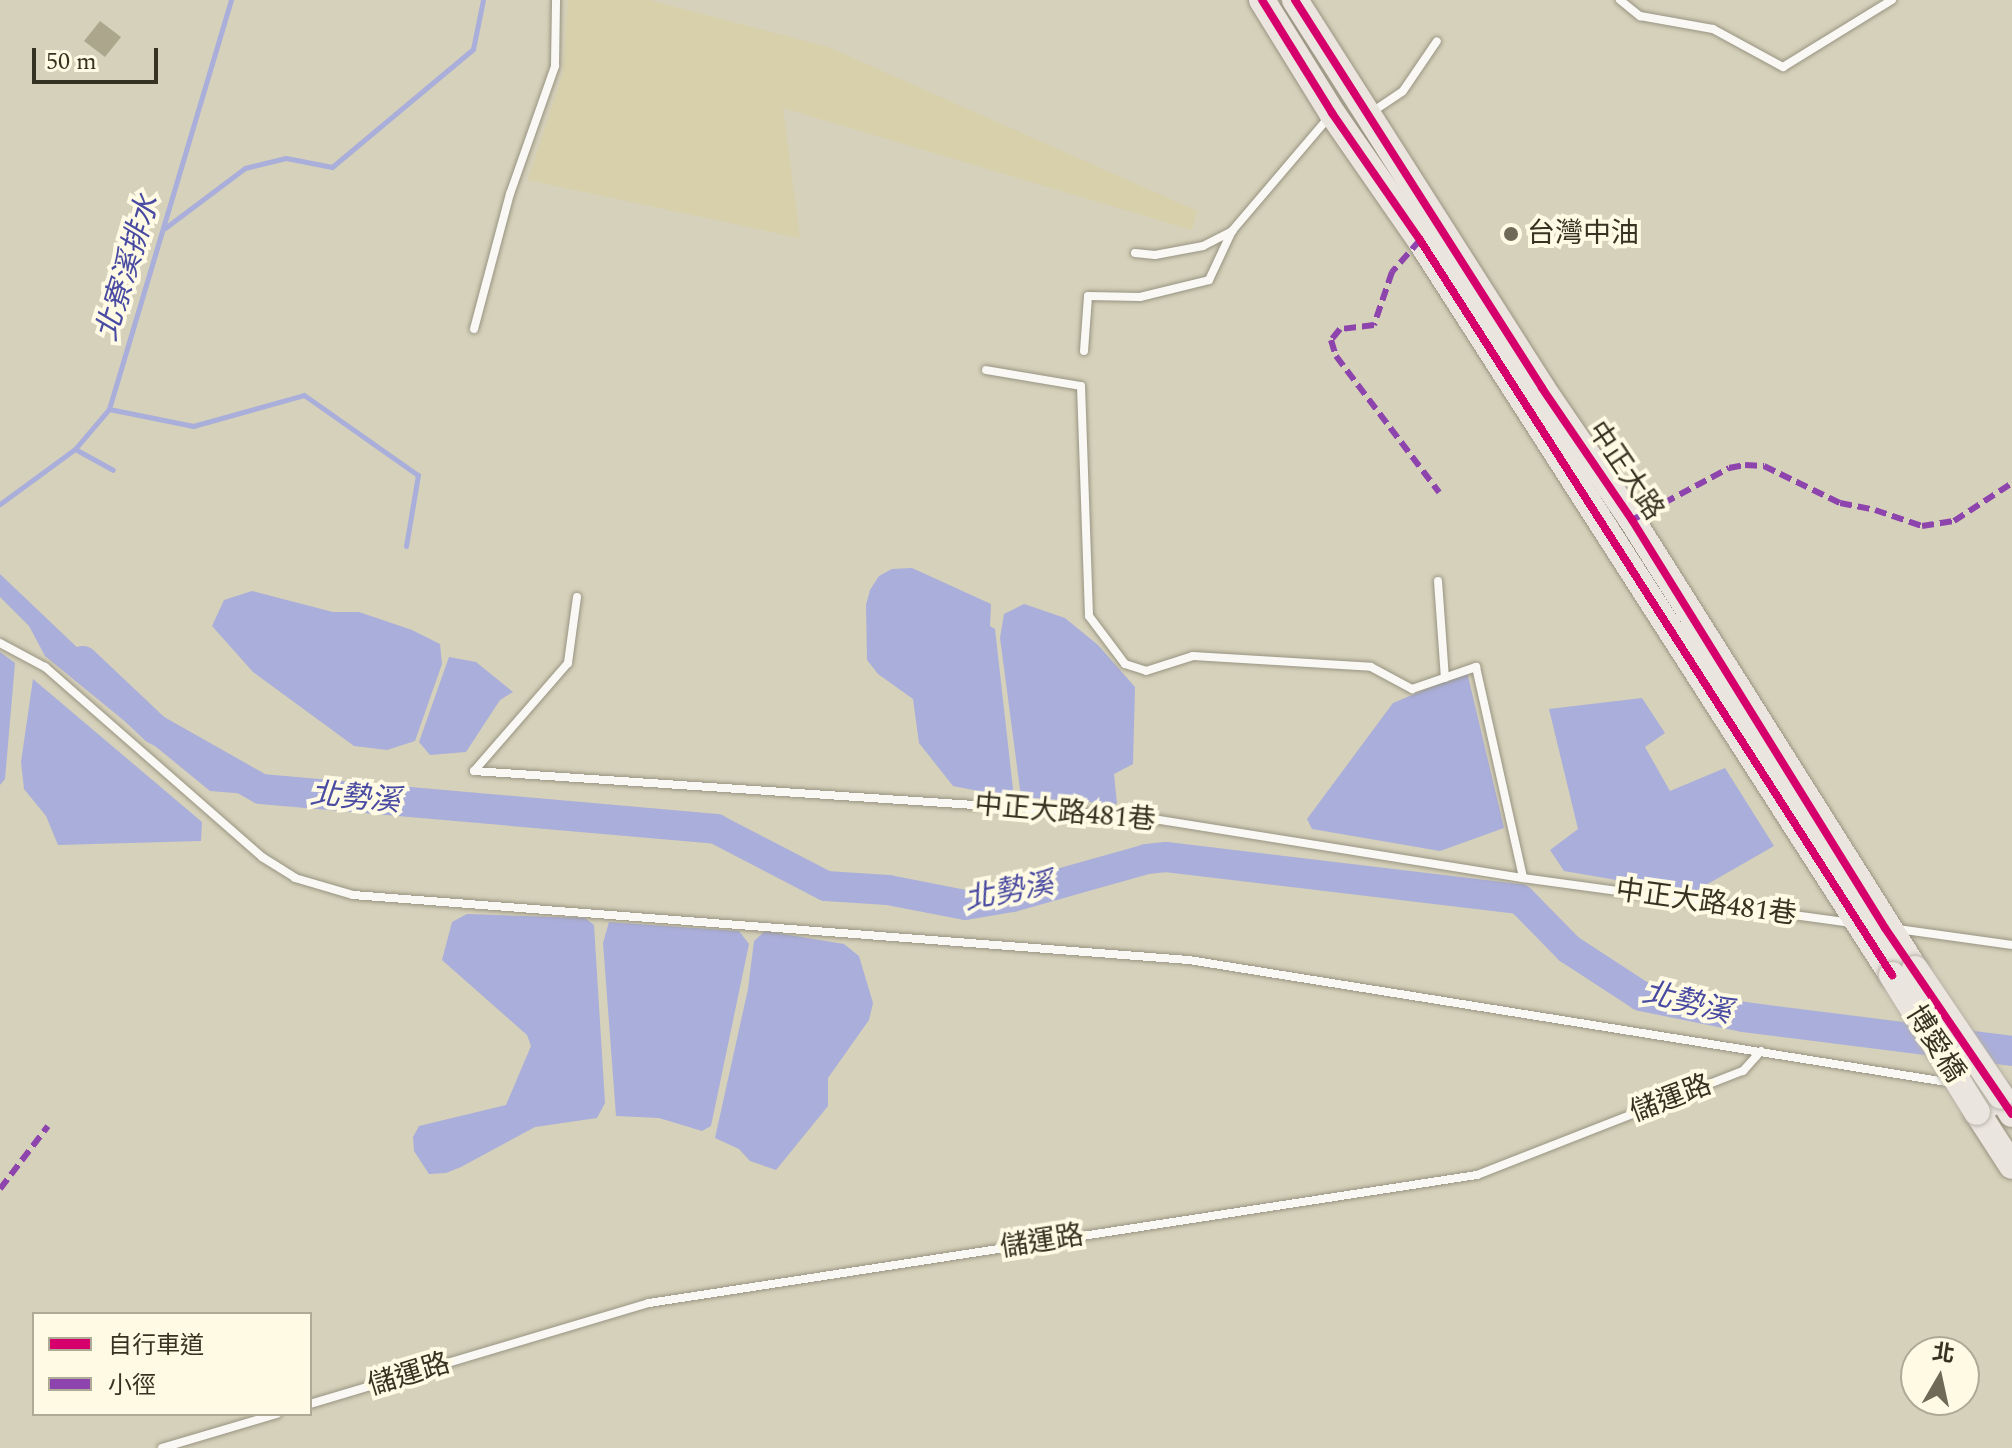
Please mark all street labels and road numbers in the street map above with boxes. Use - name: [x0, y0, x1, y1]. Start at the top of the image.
- street label: 中正大路: [1580, 415, 1670, 527]
- street label: 中正大路481巷: [973, 788, 1157, 838]
- street label: 中正大路481巷: [1614, 874, 1798, 932]
- street label: 博愛橋: [1898, 999, 1972, 1089]
- street label: 儲運路: [1626, 1068, 1716, 1130]
- street label: 儲運路: [998, 1219, 1086, 1265]
- street label: 儲運路: [364, 1347, 454, 1403]

